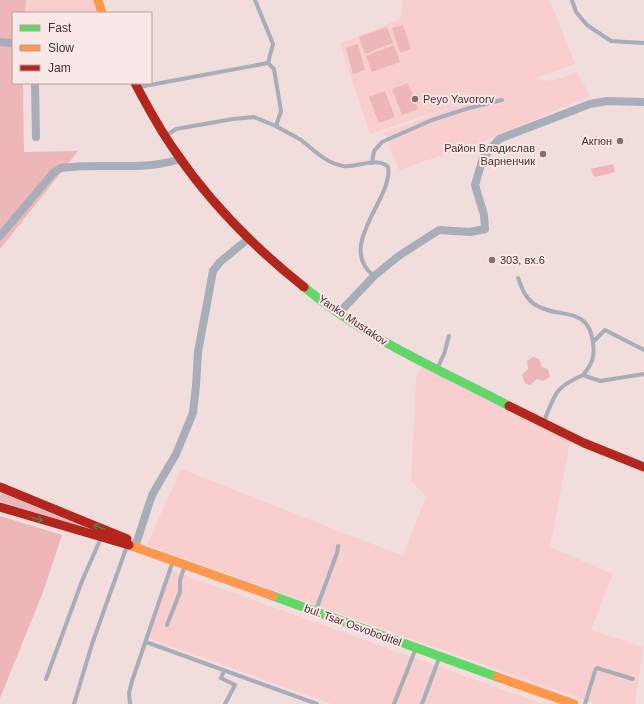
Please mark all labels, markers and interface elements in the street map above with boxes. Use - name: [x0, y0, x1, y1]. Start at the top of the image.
- legend: [12, 12, 152, 84]
- text: Fast: [48, 21, 72, 35]
- text: Slow: [48, 41, 74, 55]
- text: Jam: [48, 61, 71, 75]
- place label: Peyo Yavororv: [423, 93, 495, 105]
- marker: Peyo Yavororv: [410, 94, 420, 104]
- place label: Акгюн: [582, 135, 612, 147]
- marker: Акгюн: [615, 136, 625, 146]
- place label: Район Владислав Варненчик: [444, 142, 535, 167]
- marker: Район Владислав Варненчик: [538, 149, 548, 159]
- place label: 303, вх.6: [500, 254, 545, 266]
- marker: 303, вх.6: [487, 255, 497, 265]
- street label: Yanko Mustakov: [316, 293, 390, 348]
- one-way arrow: [31, 515, 43, 523]
- one-way arrow: [94, 523, 106, 530]
- street label: bul. Tsar Osvoboditel: [303, 602, 403, 648]

